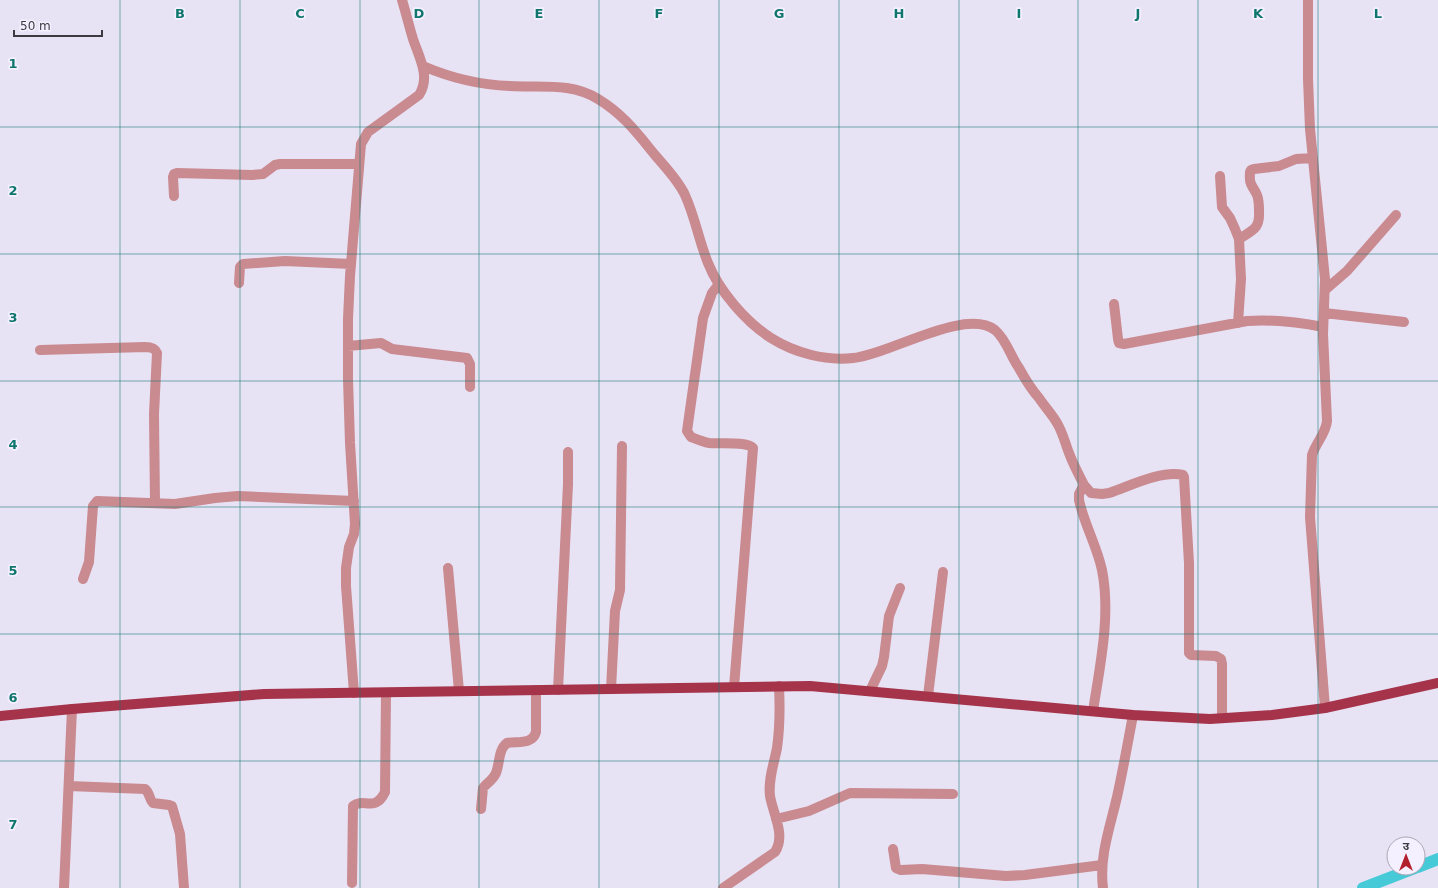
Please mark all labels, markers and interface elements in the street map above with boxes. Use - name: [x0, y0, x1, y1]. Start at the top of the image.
- text: B: [175, 6, 185, 21]
- text: C: [295, 6, 305, 21]
- text: D: [414, 6, 425, 21]
- text: E: [535, 6, 543, 21]
- text: F: [655, 6, 663, 21]
- text: G: [774, 6, 784, 21]
- text: H: [894, 6, 904, 21]
- text: I: [1017, 6, 1021, 21]
- text: J: [1135, 6, 1140, 21]
- text: K: [1253, 6, 1264, 21]
- text: L: [1374, 6, 1382, 21]
- scale bar: [14, 12, 102, 38]
- text: 50 m: [20, 19, 51, 33]
- text: 1: [8, 56, 18, 71]
- text: 2: [8, 183, 18, 198]
- text: 3: [8, 310, 18, 325]
- text: 4: [8, 437, 18, 452]
- text: 5: [8, 563, 18, 578]
- text: 6: [8, 690, 18, 705]
- text: 7: [8, 817, 18, 832]
- north arrow: [1386, 836, 1426, 876]
- text: उ: [1403, 840, 1410, 853]

